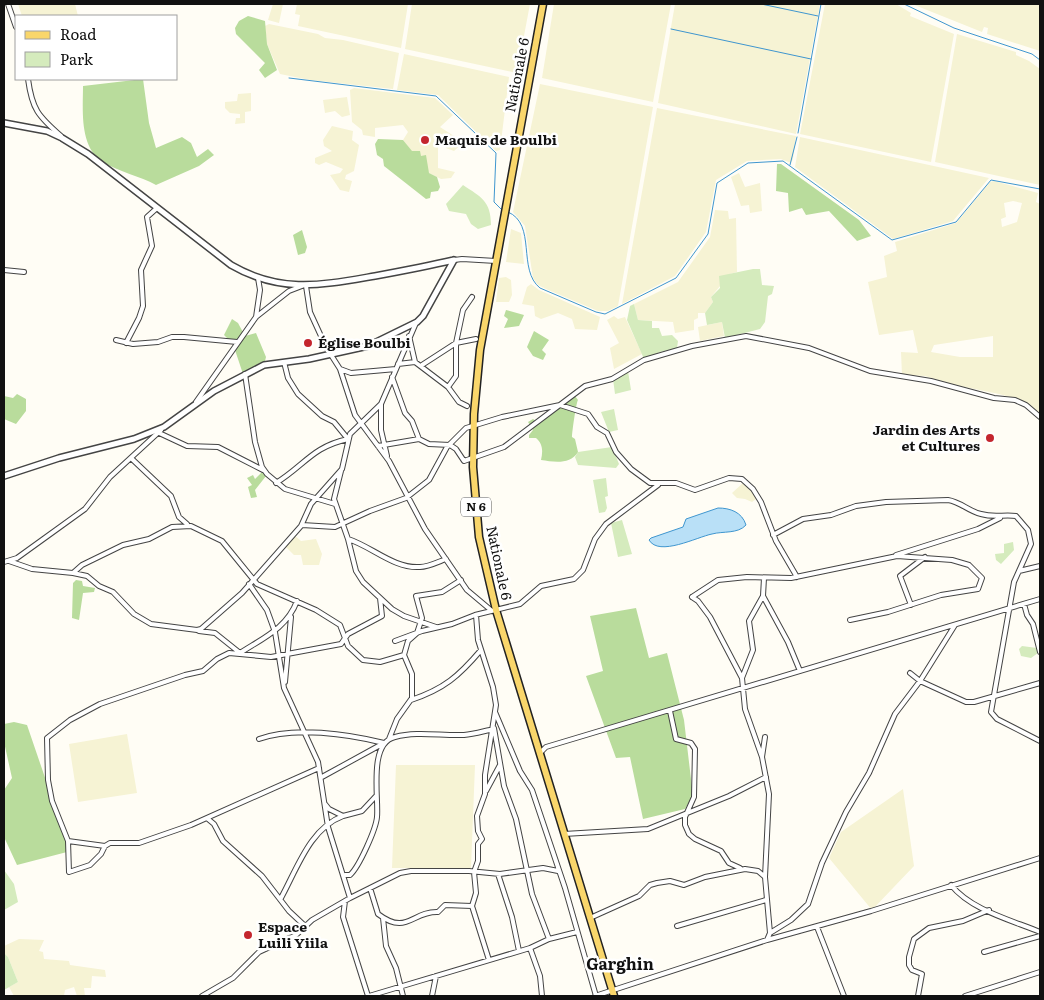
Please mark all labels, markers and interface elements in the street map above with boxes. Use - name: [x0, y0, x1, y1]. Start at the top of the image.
- legend: [15, 15, 178, 80]
- text: Road: [60, 22, 96, 45]
- street label: Nationale 6: [499, 35, 533, 114]
- text: Park: [60, 47, 94, 70]
- place label: Maquis de Boulbi: [435, 129, 557, 149]
- marker: Maquis de Boulbi: [419, 134, 431, 146]
- place label: Église Boulbi: [318, 332, 411, 352]
- marker: Église Boulbi: [302, 337, 314, 349]
- place label: Jardin des Arts et Cultures: [873, 419, 980, 455]
- marker: Jardin des Arts et Cultures: [984, 432, 996, 444]
- road number: N 6: [461, 498, 491, 516]
- street label: Nationale 6: [482, 524, 518, 602]
- place label: Espace Luili Yiila: [258, 916, 329, 952]
- marker: Espace Luili Yiila: [242, 929, 254, 941]
- district label: Garghin: [586, 951, 654, 975]

